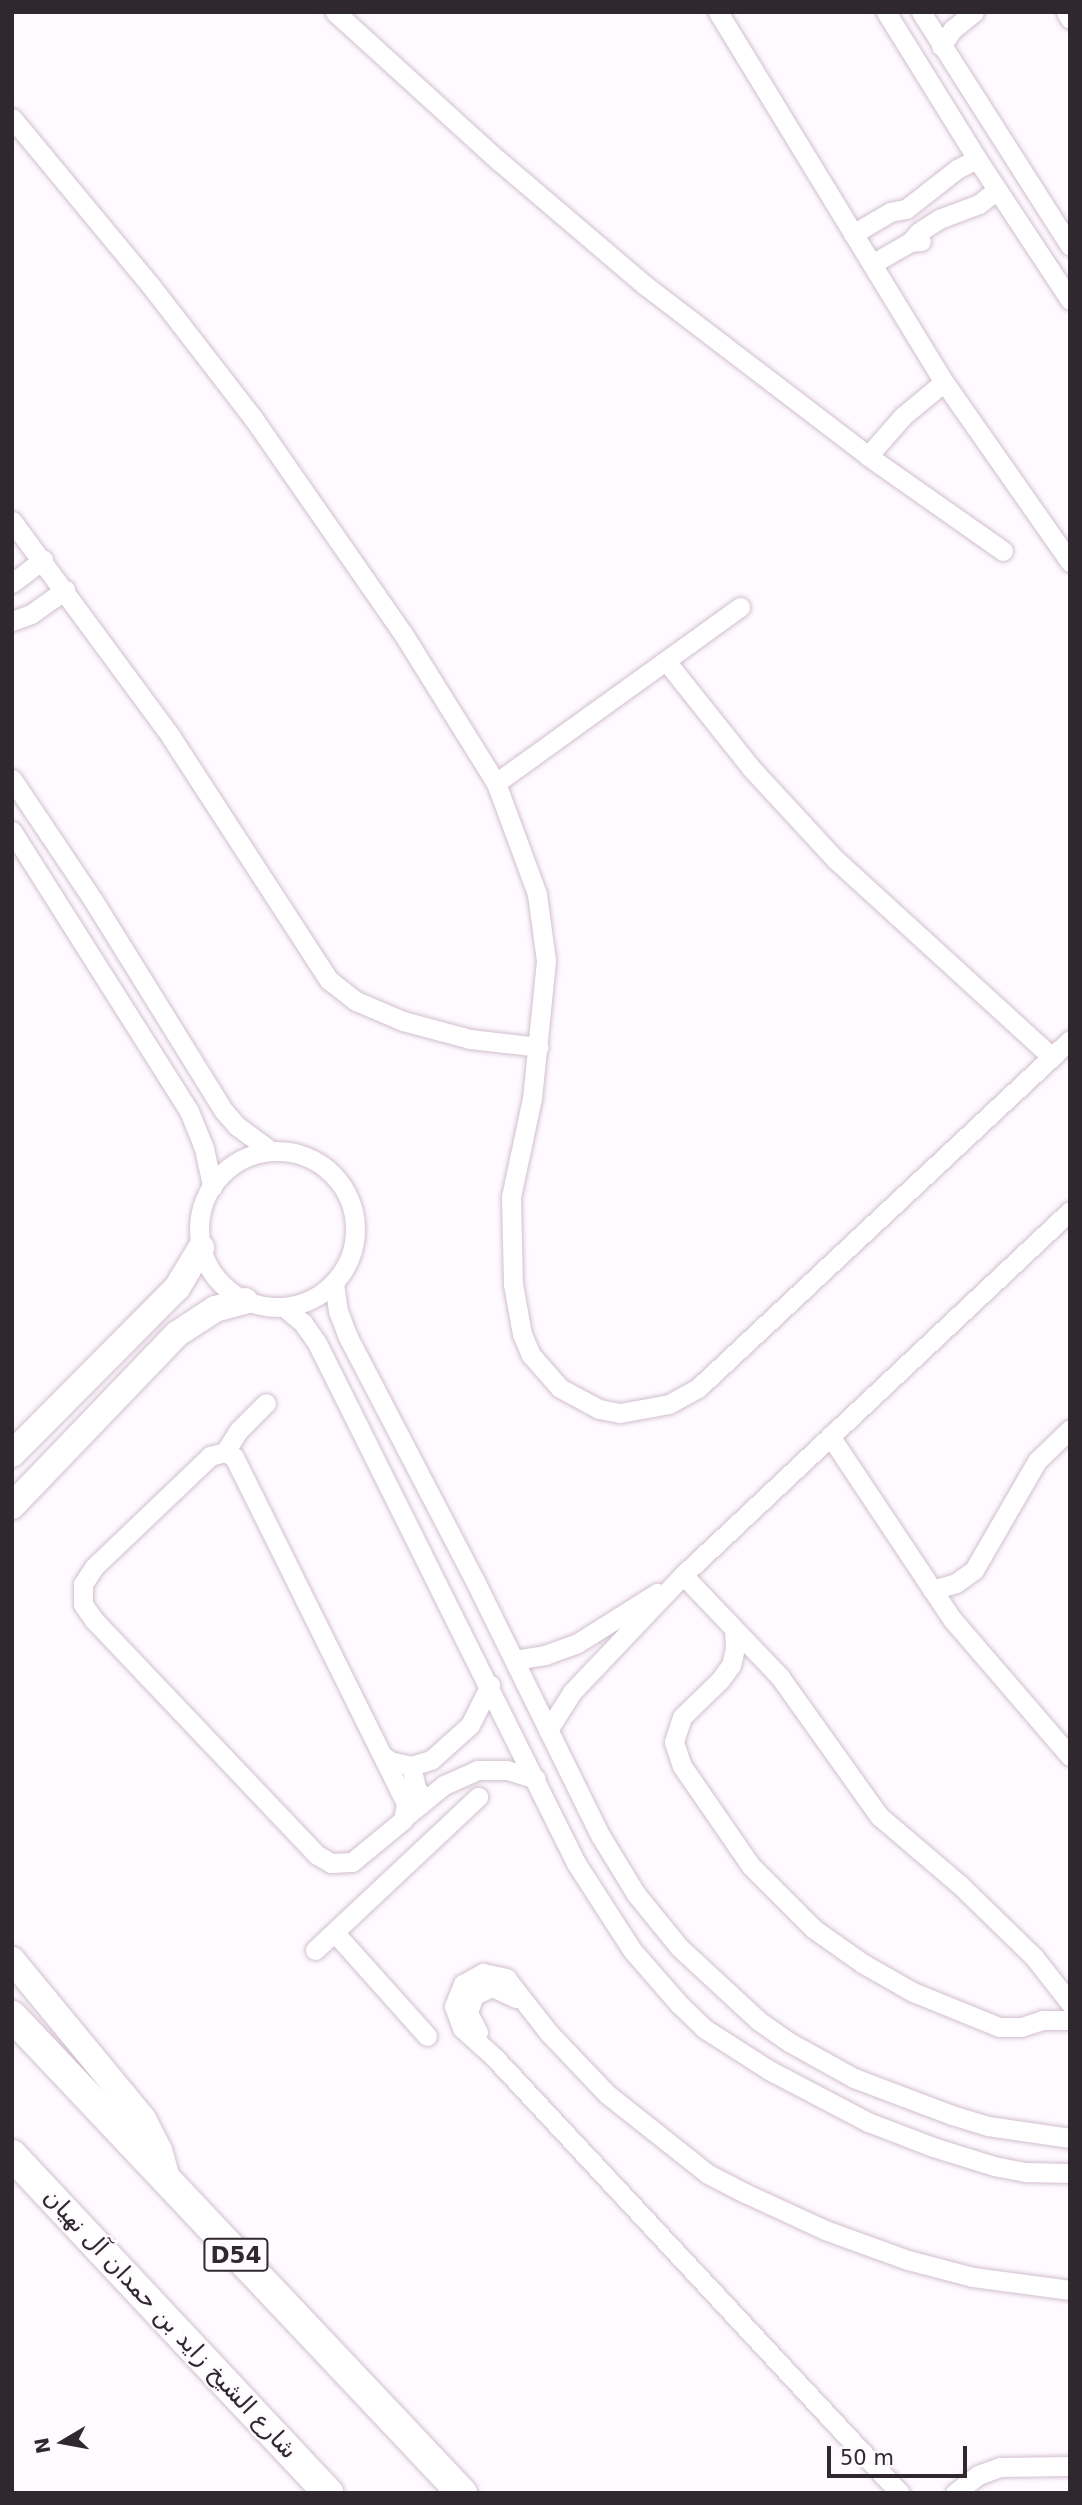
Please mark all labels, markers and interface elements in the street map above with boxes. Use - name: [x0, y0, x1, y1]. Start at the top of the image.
- street label: شارع الشيخ زايد بن حمدان آل نهيان: [37, 2183, 303, 2465]
- road number: D54: [203, 2236, 269, 2274]
- north arrow: [28, 2407, 98, 2477]
- scale bar: [830, 2432, 970, 2476]
- text: N: [30, 2436, 55, 2455]
- text: 50 m: [840, 2446, 894, 2470]

